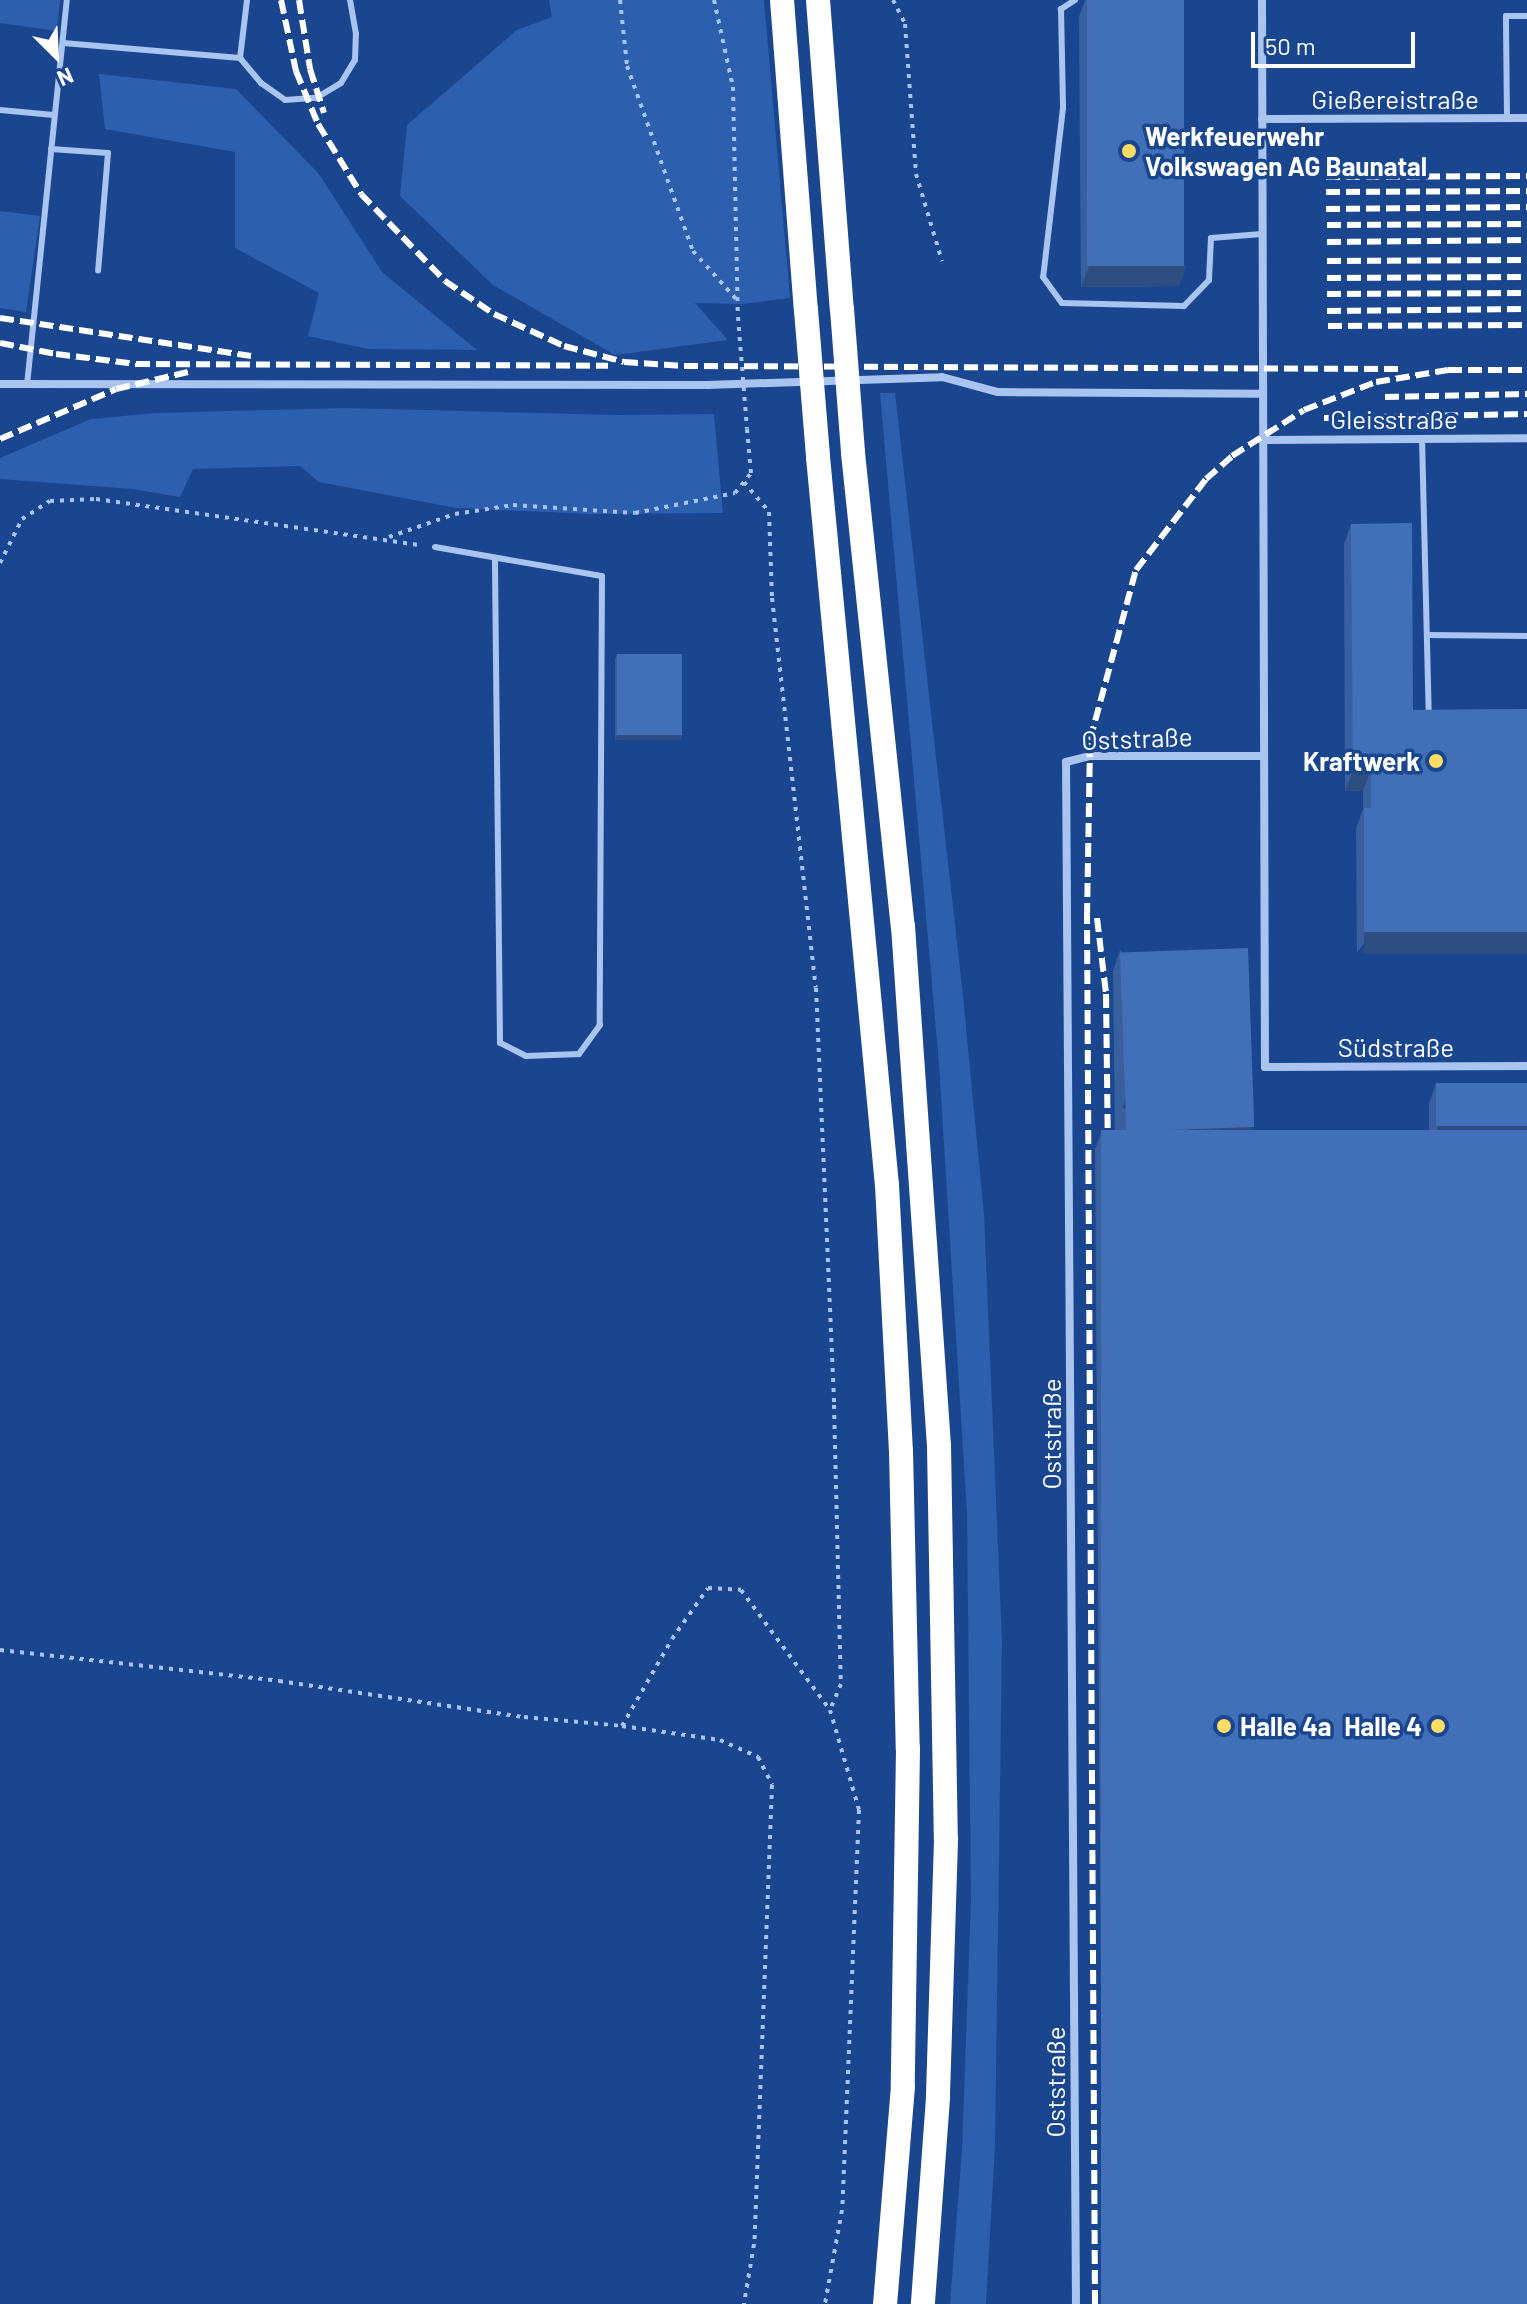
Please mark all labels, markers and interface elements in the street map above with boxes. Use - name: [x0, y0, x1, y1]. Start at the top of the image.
- north arrow: [16, 16, 96, 96]
- scale bar: [1255, 16, 1419, 66]
- text: 50 m: [1265, 31, 1316, 60]
- text: N: [54, 63, 78, 93]
- street label: Gießereistraße: [1311, 83, 1479, 115]
- place label: Werkfeuerwehr Volkswagen AG Baunatal: [1145, 120, 1427, 182]
- marker: Werkfeuerwehr Volkswagen AG Baunatal: [1120, 142, 1138, 160]
- street label: Gleisstraße: [1330, 403, 1458, 435]
- street label: Oststraße: [1081, 720, 1193, 756]
- place label: Kraftwerk: [1303, 745, 1420, 777]
- marker: Kraftwerk: [1427, 752, 1445, 770]
- street label: Südstraße: [1338, 1031, 1454, 1063]
- street label: Oststraße: [1035, 1378, 1067, 1490]
- place label: Halle 4a: [1240, 1710, 1332, 1742]
- place label: Halle 4: [1344, 1710, 1422, 1742]
- marker: Halle 4a: [1215, 1717, 1233, 1735]
- marker: Halle 4: [1429, 1717, 1447, 1735]
- street label: Oststraße: [1039, 2026, 1071, 2138]

